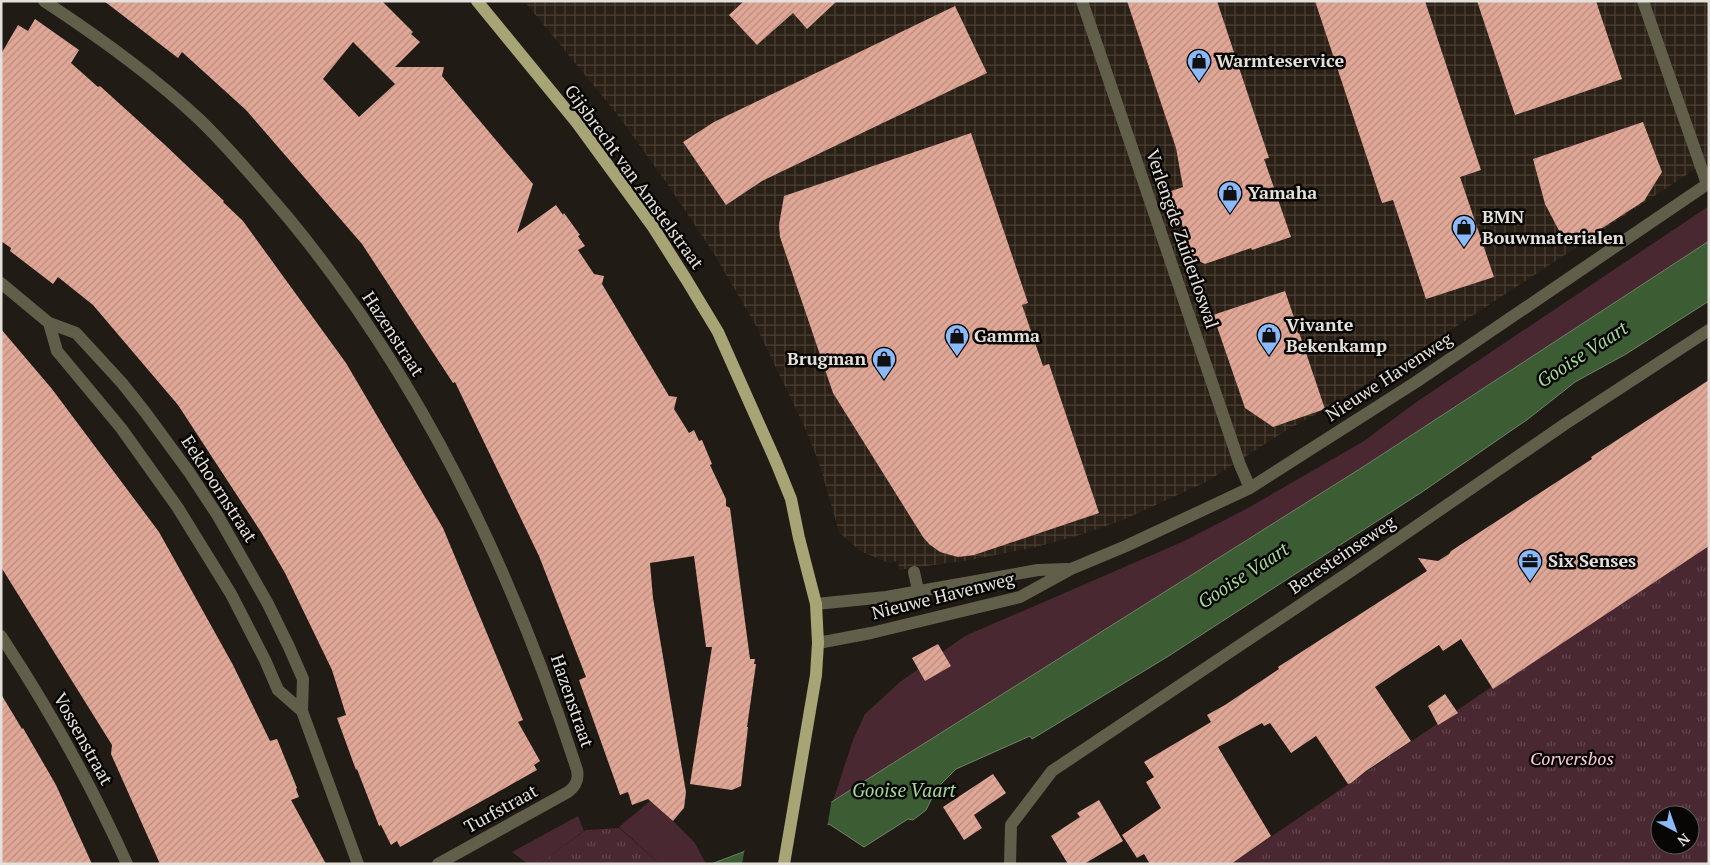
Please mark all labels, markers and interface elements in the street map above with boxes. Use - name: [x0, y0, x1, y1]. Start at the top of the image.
- shop icon: Warmteservice: [1186, 48, 1212, 82]
- place label: Warmteservice: [1216, 48, 1344, 72]
- street label: Gijsbrecht van Amstelstraat: [560, 79, 710, 274]
- street label: Verlengde Zuiderloswal: [1141, 146, 1225, 332]
- shop icon: Yamaha: [1217, 180, 1243, 214]
- place label: Yamaha: [1248, 180, 1317, 204]
- place label: BMN Bouwmaterialen: [1482, 204, 1625, 249]
- shop icon: BMN Bouwmaterialen: [1451, 214, 1477, 248]
- street label: Hazenstraat: [357, 286, 430, 381]
- place label: Vivante Bekenkamp: [1286, 312, 1387, 357]
- water label: Gooise Vaart: [1531, 314, 1633, 392]
- shop icon: Vivante Bekenkamp: [1256, 322, 1282, 356]
- shop icon: Gamma: [944, 323, 970, 357]
- place label: Gamma: [974, 323, 1040, 347]
- street label: Nieuwe Havenweg: [1321, 326, 1457, 426]
- place label: Brugman: [787, 346, 866, 370]
- shop icon: Brugman: [871, 346, 897, 380]
- street label: Eekhoornstraat: [176, 430, 264, 547]
- street label: Beresteinseweg: [1283, 509, 1400, 599]
- water label: Gooise Vaart: [1192, 535, 1294, 613]
- office icon: Six Senses: [1517, 548, 1543, 582]
- place label: Six Senses: [1548, 548, 1636, 572]
- street label: Nieuwe Havenweg: [869, 566, 1017, 624]
- street label: Hazenstraat: [546, 651, 600, 751]
- street label: Vossenstraat: [49, 688, 119, 789]
- park label: Corversbos: [1530, 746, 1614, 770]
- water label: Gooise Vaart: [852, 777, 957, 802]
- street label: Turfstraat: [460, 778, 542, 838]
- north arrow: [1650, 805, 1700, 855]
- text: N: [1673, 830, 1694, 851]

